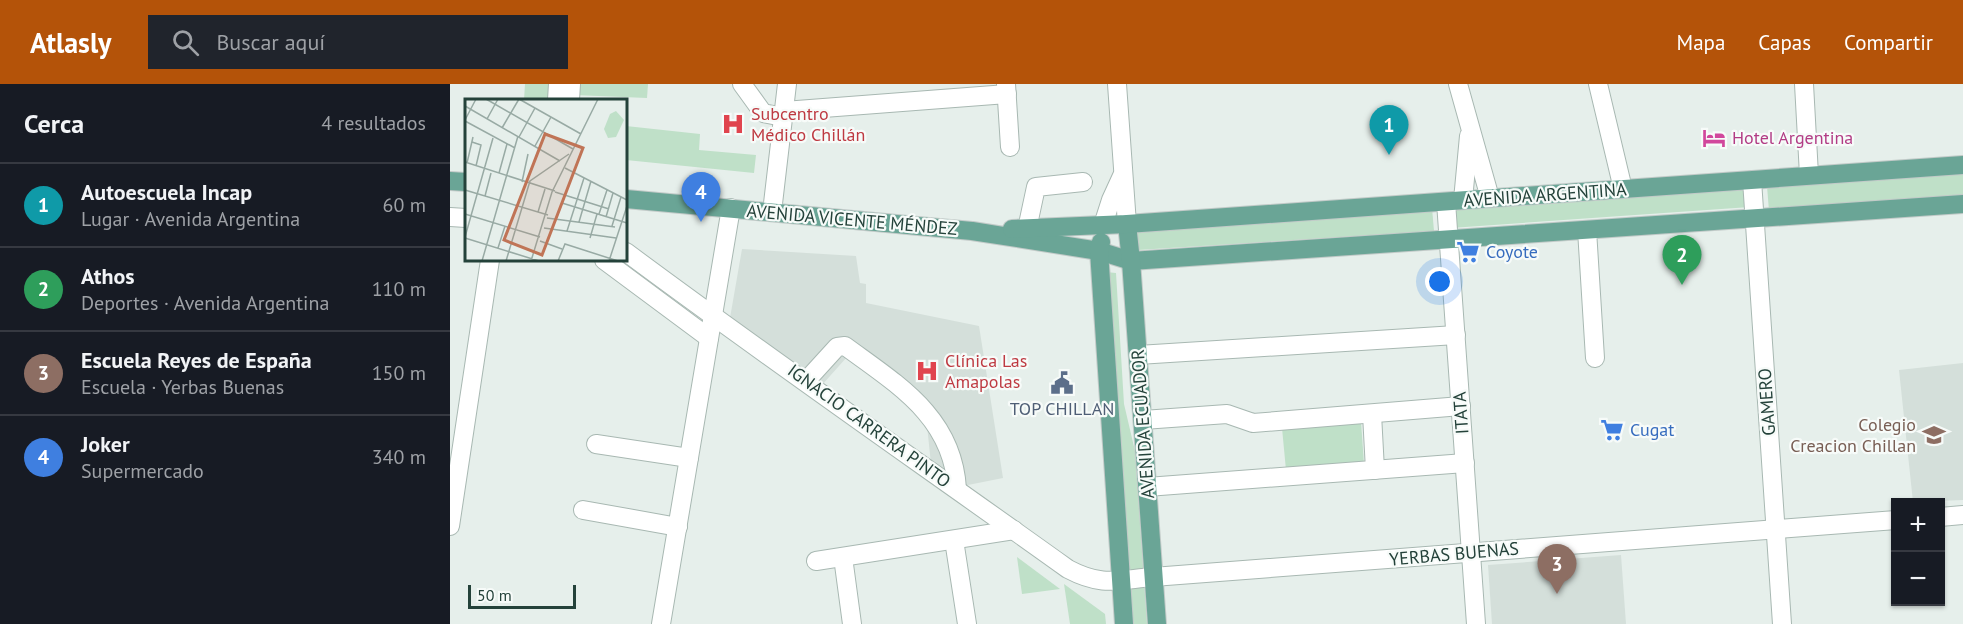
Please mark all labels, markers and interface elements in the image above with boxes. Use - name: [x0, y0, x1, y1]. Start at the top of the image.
- search box: [148, 15, 568, 69]
- text: Atlasly: [30, 24, 112, 61]
- icon: search: [169, 26, 202, 59]
- text: Buscar aquí: [217, 28, 325, 56]
- text: Mapa: [1677, 29, 1725, 56]
- text: Capas: [1758, 29, 1811, 56]
- text: Compartir: [1844, 29, 1933, 56]
- inset map: [465, 99, 627, 261]
- place label: Subcentro Médico Chillán: [751, 102, 865, 146]
- pin: 1: [1370, 106, 1408, 155]
- text: Cerca: [24, 107, 84, 140]
- text: 4 resultados: [321, 110, 426, 136]
- hospital icon: Subcentro Médico Chillán: [720, 111, 746, 137]
- hotel icon: Hotel Argentina: [1701, 125, 1727, 151]
- place label: Hotel Argentina: [1732, 126, 1853, 149]
- pin: 4: [682, 172, 720, 222]
- street label: AVENIDA ARGENTINA: [1463, 177, 1628, 212]
- text: Autoescuela Incap: [81, 178, 252, 206]
- text: 1: [38, 192, 49, 218]
- text: 60 m: [383, 192, 426, 218]
- street label: AVENIDA VICENTE MÉNDEZ: [746, 199, 959, 240]
- text: Lugar · Avenida Argentina: [81, 206, 300, 232]
- pin: 2: [1662, 236, 1702, 285]
- supermarket icon: Coyote: [1455, 239, 1481, 265]
- place label: Coyote: [1486, 240, 1538, 263]
- text: Athos: [81, 262, 134, 290]
- your location: [1425, 267, 1454, 296]
- text: 2: [38, 276, 49, 302]
- text: 110 m: [372, 276, 426, 302]
- text: Deportes · Avenida Argentina: [81, 290, 329, 316]
- text: Escuela Reyes de España: [81, 346, 312, 374]
- street label: AVENIDA ECUADOR: [1126, 348, 1159, 500]
- place label: Clínica Las Amapolas: [945, 349, 1027, 393]
- hospital icon: Clínica Las Amapolas: [914, 358, 940, 384]
- street label: IGNACIO CARRERA PINTO: [783, 359, 955, 493]
- text: 3: [38, 360, 49, 386]
- text: 150 m: [372, 360, 426, 386]
- street label: GAMERO: [1753, 367, 1780, 437]
- public building icon: TOP CHILLAN: [1049, 370, 1075, 396]
- text: Escuela · Yerbas Buenas: [81, 374, 284, 400]
- street label: ITATA: [1448, 390, 1473, 435]
- place label: TOP CHILLAN: [1010, 397, 1114, 420]
- place label: Colegio Creacion Chillan: [1790, 413, 1916, 457]
- supermarket icon: Cugat: [1599, 417, 1625, 443]
- place label: Cugat: [1630, 418, 1674, 441]
- school or university icon: Colegio Creacion Chillan: [1921, 422, 1947, 448]
- text: Joker: [81, 430, 130, 458]
- text: 4: [38, 444, 49, 470]
- text: 340 m: [372, 444, 426, 470]
- text: Supermercado: [81, 458, 204, 484]
- map controls: [1891, 498, 1945, 606]
- button: +: [1891, 498, 1945, 552]
- street label: YERBAS BUENAS: [1388, 536, 1520, 571]
- pin: 3: [1538, 544, 1576, 594]
- button: −: [1891, 552, 1945, 606]
- scale bar: [468, 582, 576, 610]
- text: 50 m: [477, 585, 512, 605]

